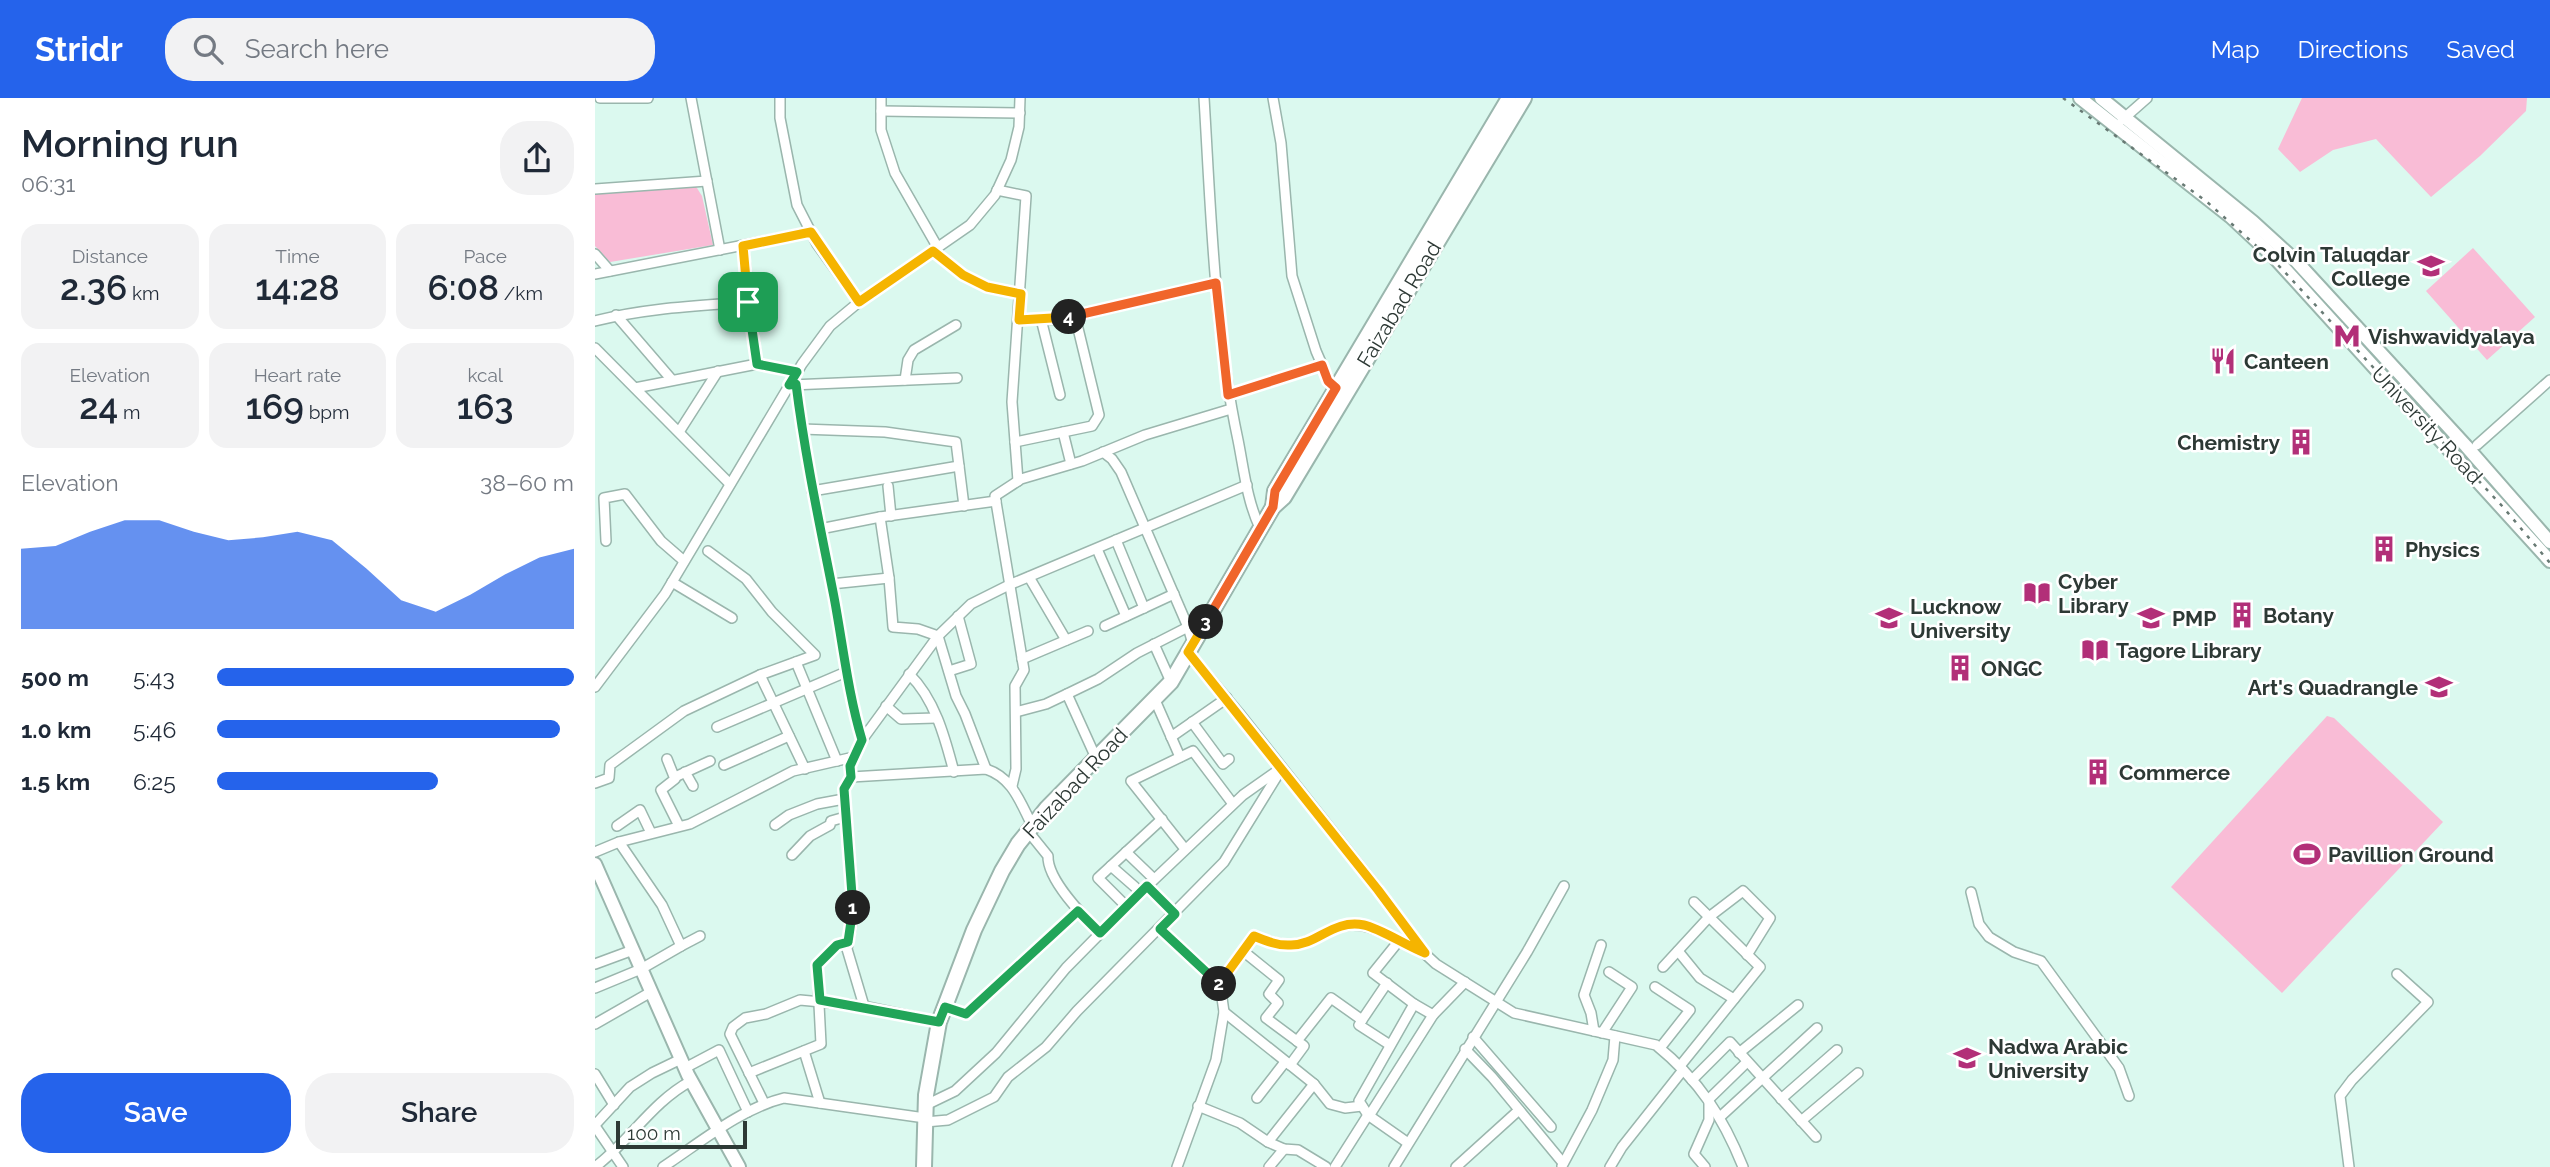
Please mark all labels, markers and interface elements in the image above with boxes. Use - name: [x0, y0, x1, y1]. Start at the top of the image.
- search box: [165, 18, 655, 81]
- text: Stridr: [35, 30, 123, 69]
- icon: search: [189, 30, 227, 68]
- text: Search here: [245, 34, 389, 64]
- text: Map: [2211, 35, 2260, 64]
- text: Directions: [2298, 35, 2408, 64]
- text: Saved: [2446, 35, 2515, 64]
- text: Morning run: [21, 121, 239, 166]
- button: share: [500, 121, 574, 195]
- text: 06:31: [21, 170, 75, 197]
- street label: Faizabad Road: [1352, 237, 1446, 371]
- place label: Colvin Taluqdar College: [2253, 242, 2410, 291]
- text: Distance: [72, 245, 148, 267]
- text: Time: [275, 245, 320, 267]
- text: Pace: [463, 245, 507, 267]
- school or university icon: Colvin Taluqdar College: [2416, 251, 2446, 281]
- text: 2.36: [60, 267, 127, 308]
- text: 14:28: [255, 267, 340, 308]
- text: 6:08: [427, 267, 499, 308]
- pin: [718, 272, 778, 332]
- text: km: [127, 282, 160, 304]
- text: /km: [499, 282, 543, 304]
- icon: arrive: [729, 283, 767, 321]
- pin: 4: [1051, 300, 1086, 334]
- text: 4: [1063, 305, 1074, 327]
- metro station icon: Vishwavidyalaya: [2332, 321, 2362, 351]
- place label: Vishwavidyalaya: [2368, 324, 2535, 349]
- restaurant icon: Canteen: [2208, 346, 2238, 376]
- place label: Canteen: [2244, 349, 2329, 374]
- street label: University Road: [2366, 361, 2488, 489]
- text: Elevation: [69, 364, 150, 386]
- text: Heart rate: [254, 364, 341, 386]
- text: kcal: [467, 364, 503, 386]
- text: 24: [79, 386, 118, 427]
- text: 169: [245, 386, 304, 427]
- text: 163: [457, 386, 514, 427]
- text: m: [118, 401, 140, 423]
- text: bpm: [304, 401, 350, 423]
- building icon: Chemistry: [2286, 427, 2316, 457]
- place label: Chemistry: [2177, 430, 2280, 455]
- text: Elevation: [21, 469, 119, 496]
- text: 38–60 m: [480, 469, 574, 496]
- building icon: Physics: [2369, 534, 2399, 564]
- place label: Physics: [2405, 537, 2480, 562]
- place label: Cyber Library: [2058, 569, 2129, 618]
- library icon: Cyber Library: [2022, 578, 2052, 608]
- place label: Lucknow University: [1910, 594, 2011, 643]
- building icon: Botany: [2227, 600, 2257, 630]
- school or university icon: Lucknow University: [1874, 603, 1904, 633]
- school or university icon: PMP: [2136, 603, 2166, 633]
- place label: Botany: [2263, 603, 2334, 628]
- pin: 3: [1189, 604, 1223, 640]
- place label: PMP: [2172, 606, 2216, 631]
- text: 3: [1200, 610, 1211, 632]
- library icon: Tagore Library: [2080, 635, 2110, 665]
- place label: Tagore Library: [2116, 638, 2262, 663]
- building icon: ONGC: [1945, 653, 1975, 683]
- place label: ONGC: [1981, 656, 2043, 681]
- text: 500 m: [21, 664, 89, 691]
- text: 5:43: [133, 664, 175, 691]
- school or university icon: Art's Quadrangle: [2424, 672, 2454, 702]
- place label: Art's Quadrangle: [2248, 675, 2418, 700]
- text: 1.0 km: [21, 716, 91, 743]
- text: 5:46: [133, 716, 176, 743]
- street label: Faizabad Road: [1017, 723, 1133, 843]
- building icon: Commerce: [2083, 757, 2113, 787]
- place label: Commerce: [2119, 760, 2230, 785]
- text: 1.5 km: [21, 768, 90, 795]
- text: 6:25: [133, 768, 176, 795]
- sports icon: Pavillion Ground: [2292, 839, 2322, 869]
- place label: Pavillion Ground: [2328, 842, 2494, 867]
- pin: 1: [835, 890, 871, 926]
- text: 1: [848, 896, 857, 918]
- pin: 2: [1201, 966, 1237, 1001]
- text: 2: [1213, 972, 1224, 994]
- place label: Nadwa Arabic University: [1988, 1034, 2128, 1083]
- school or university icon: Nadwa Arabic University: [1952, 1043, 1982, 1073]
- button: Save: [21, 1073, 291, 1153]
- button: Share: [305, 1073, 574, 1153]
- scale bar: [616, 1118, 747, 1150]
- text: 100 m: [627, 1122, 681, 1144]

